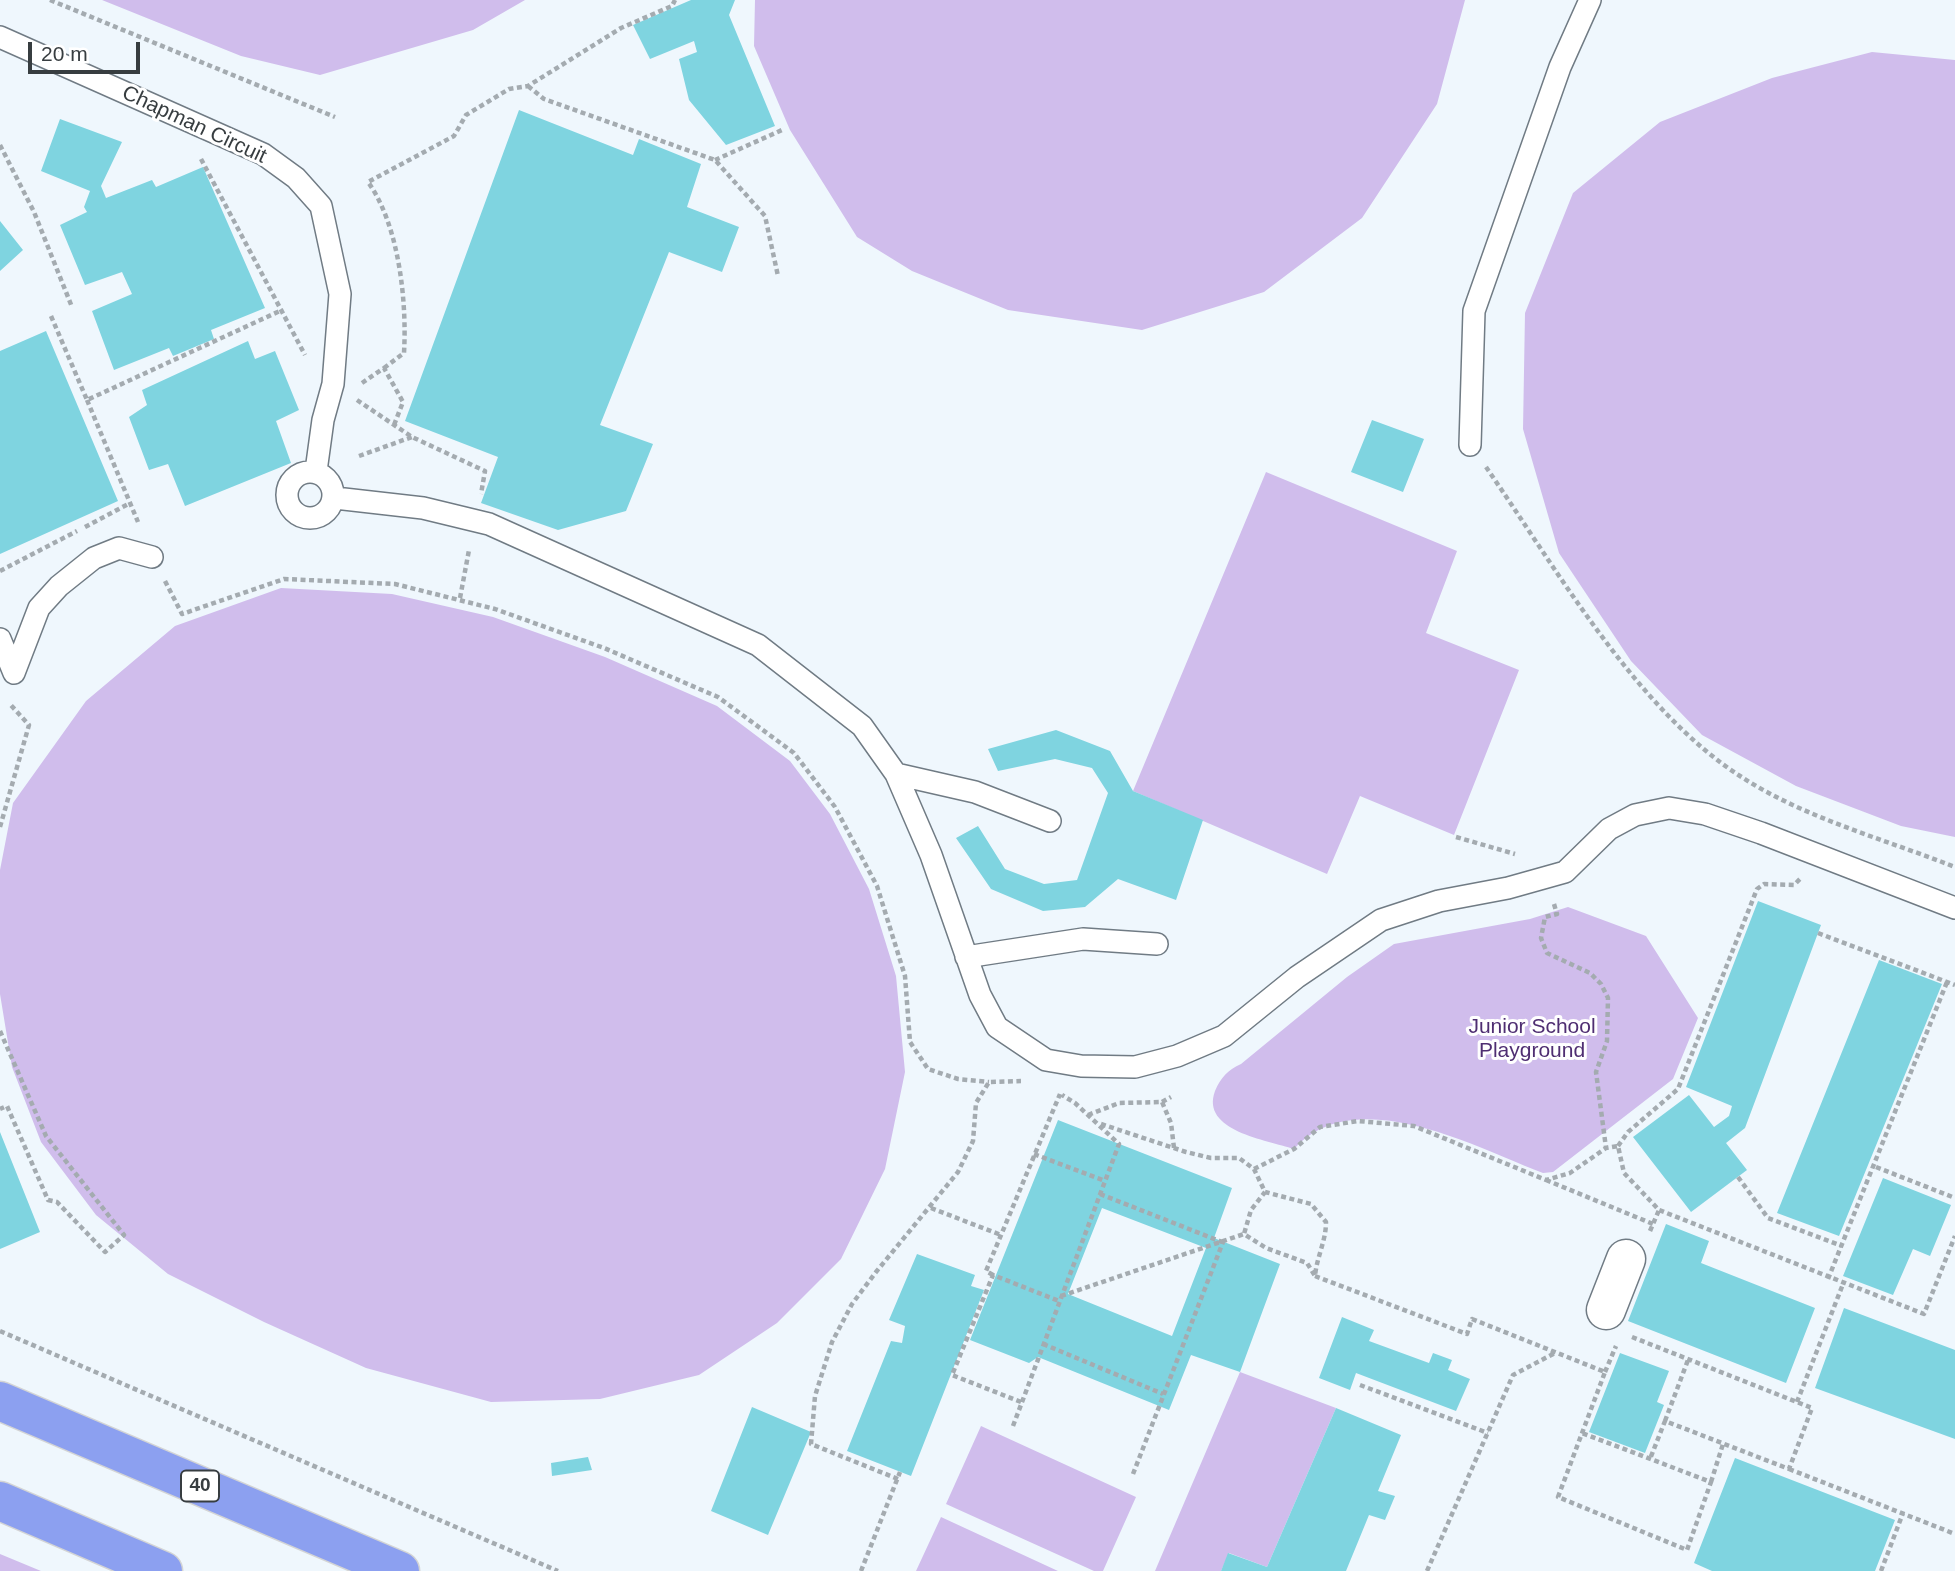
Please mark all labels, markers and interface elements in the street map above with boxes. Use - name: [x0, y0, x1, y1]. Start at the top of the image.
- scale bar: [32, 28, 144, 72]
- text: 20 m: [41, 42, 88, 65]
- street label: Chapman Circuit: [118, 81, 270, 169]
- park label: Junior School Playground: [1468, 1014, 1596, 1064]
- road number: 40: [181, 1470, 219, 1502]

